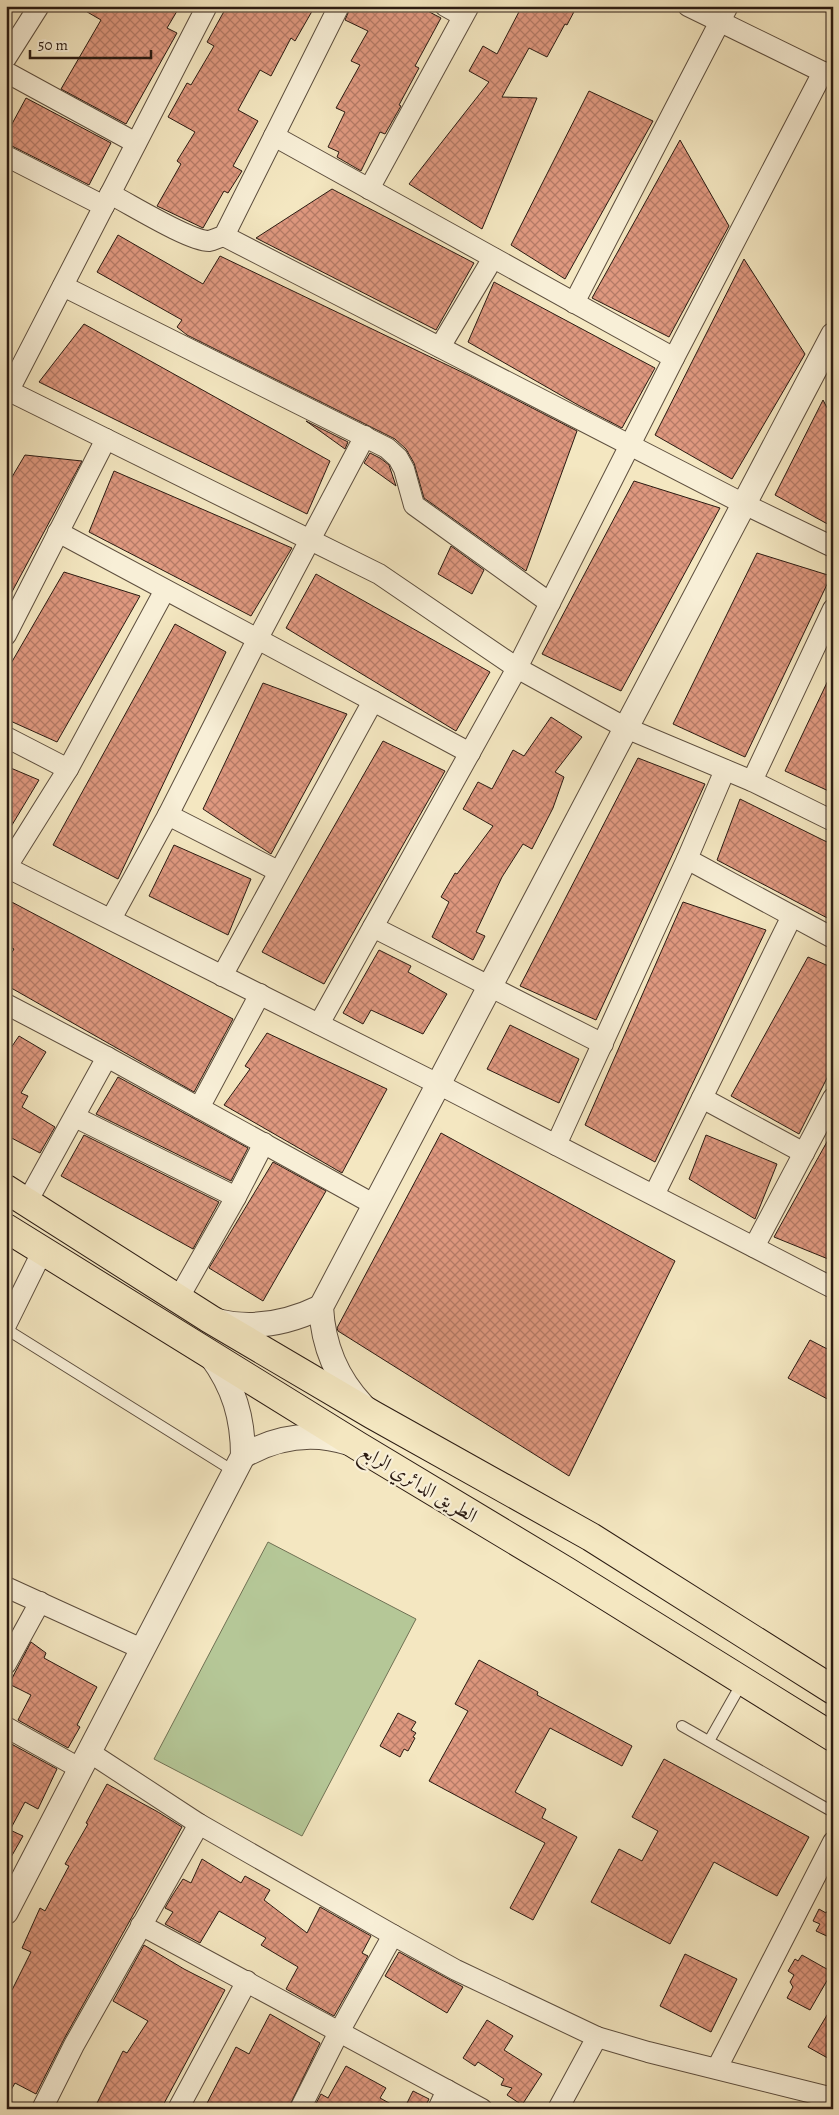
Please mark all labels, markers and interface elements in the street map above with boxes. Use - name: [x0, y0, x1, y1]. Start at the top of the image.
- scale bar: [30, 28, 151, 60]
- text: 50 m: [38, 35, 68, 55]
- street label: الطريق الدائري الرابع: [353, 1438, 483, 1533]

